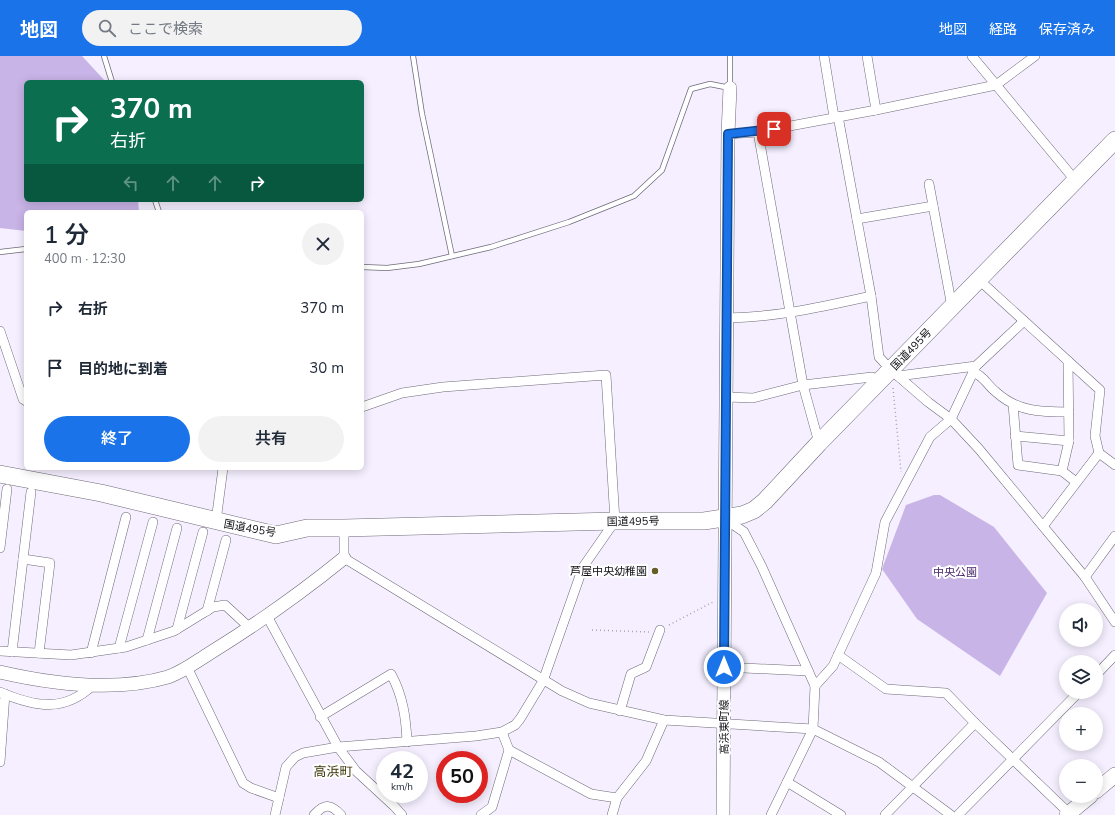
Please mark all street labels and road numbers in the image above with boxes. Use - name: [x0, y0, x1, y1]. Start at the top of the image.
- street label: 国道495号: [888, 325, 935, 374]
- street label: 国道495号: [606, 514, 660, 529]
- street label: 国道495号: [223, 517, 277, 540]
- street label: 高浜東町線: [717, 700, 732, 755]

